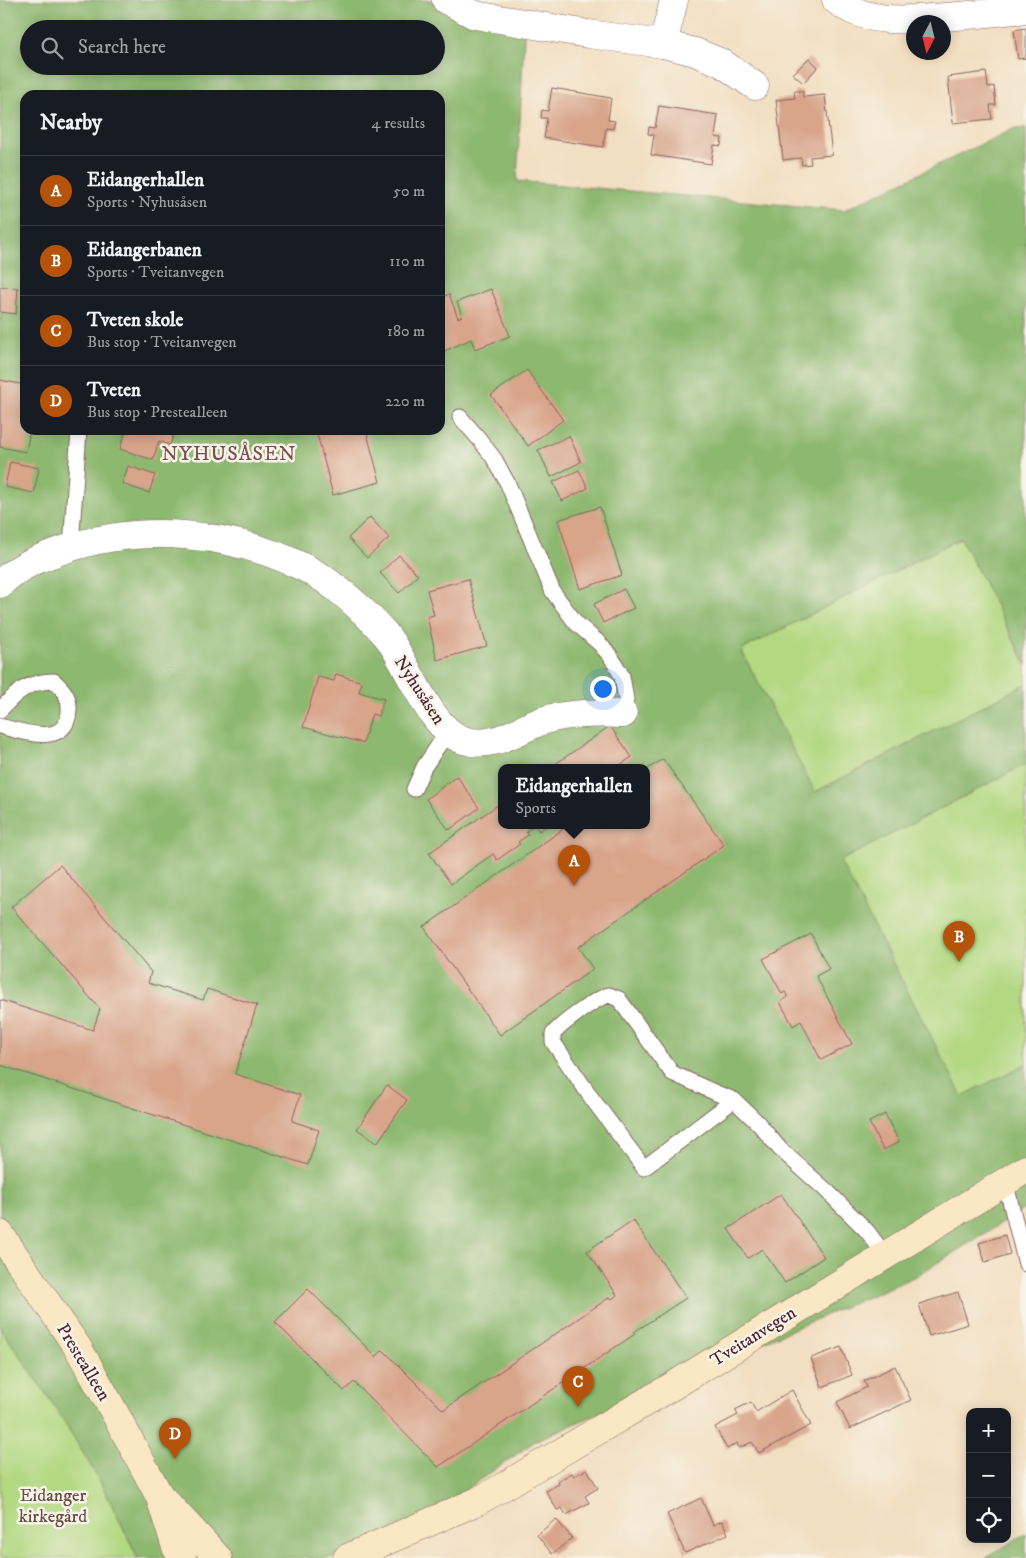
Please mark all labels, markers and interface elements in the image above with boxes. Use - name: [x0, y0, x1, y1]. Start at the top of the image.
- north arrow: [906, 15, 951, 60]
- search box: [20, 20, 445, 75]
- icon: search: [38, 34, 66, 62]
- text: Search here: [78, 36, 166, 59]
- text: Nearby: [40, 110, 102, 136]
- text: 4 results: [372, 113, 425, 133]
- text: Eidangerhallen: [87, 169, 204, 192]
- text: A: [51, 181, 61, 201]
- text: 50 m: [393, 181, 425, 201]
- text: Sports · Nyhusåsen: [87, 192, 207, 212]
- text: Eidangerbanen: [87, 239, 202, 262]
- text: B: [51, 251, 61, 271]
- text: 110 m: [389, 251, 425, 271]
- text: Sports · Tveitanvegen: [87, 262, 224, 282]
- text: Tveten skole: [87, 309, 183, 332]
- text: C: [51, 321, 61, 341]
- text: 180 m: [387, 321, 425, 341]
- text: Bus stop · Tveitanvegen: [87, 332, 237, 352]
- text: Tveten: [87, 379, 141, 402]
- text: D: [50, 391, 62, 411]
- text: 220 m: [385, 391, 425, 411]
- text: Bus stop · Prestealleen: [87, 402, 228, 422]
- district label: NYHUSÅSEN: [162, 441, 296, 467]
- street label: Nyhusåsen: [389, 652, 450, 729]
- your location: [590, 676, 616, 702]
- popup: [498, 764, 650, 829]
- text: Eidangerhallen: [515, 775, 633, 798]
- text: Sports: [515, 798, 556, 818]
- pin: A: [558, 845, 590, 886]
- pin: B: [943, 921, 975, 962]
- street label: Tveitanvegen: [707, 1302, 801, 1372]
- street label: Prestealleen: [51, 1320, 115, 1406]
- pin: C: [562, 1366, 594, 1407]
- map controls: [966, 1408, 1011, 1543]
- button: +: [966, 1408, 1011, 1453]
- pin: D: [159, 1418, 191, 1459]
- button: −: [966, 1453, 1011, 1498]
- park label: Eidanger kirkegård: [19, 1485, 87, 1528]
- button: locate: [966, 1498, 1011, 1543]

